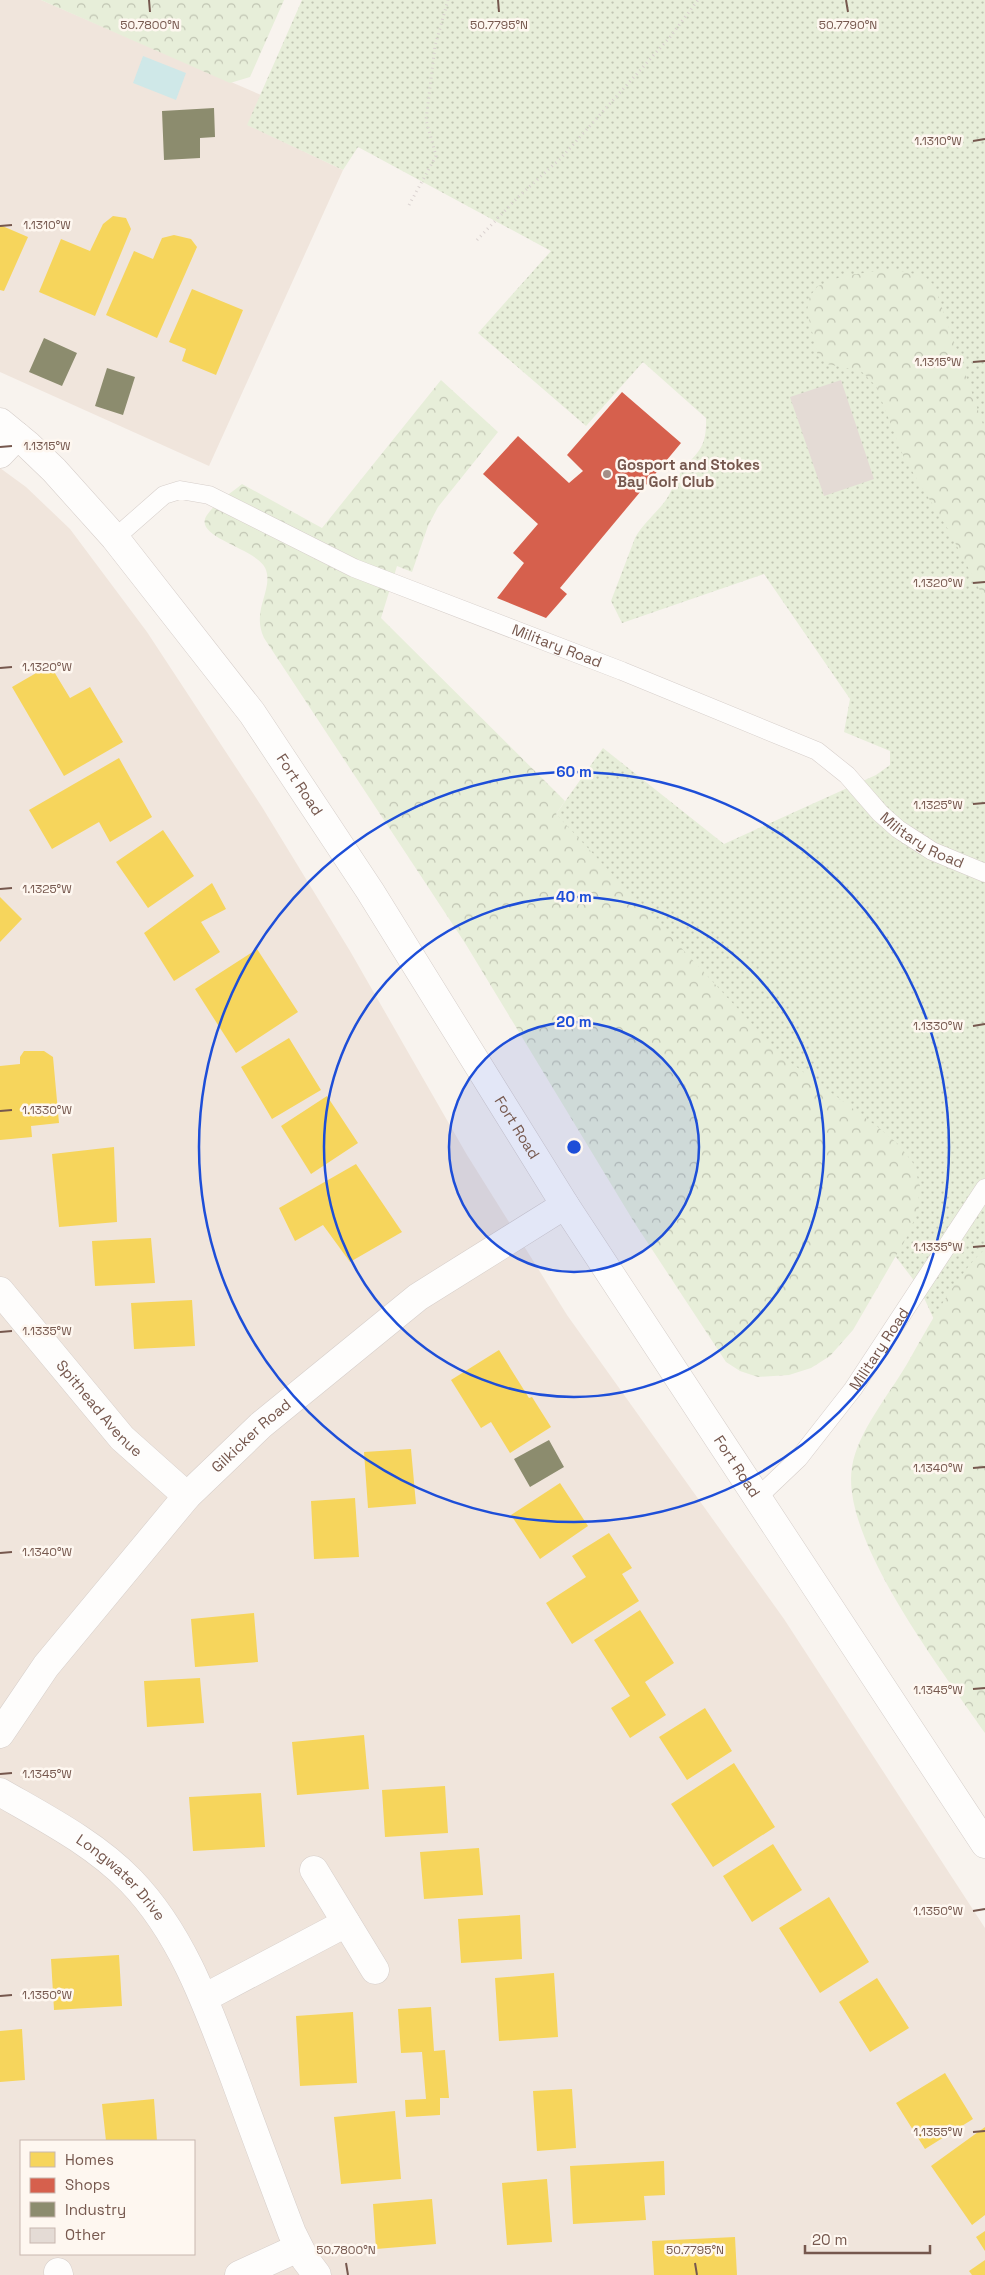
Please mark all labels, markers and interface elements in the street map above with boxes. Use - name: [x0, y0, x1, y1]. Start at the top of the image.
- text: 50.7800°N: [120, 17, 180, 33]
- text: 50.7795°N: [470, 17, 528, 33]
- text: 50.7790°N: [819, 17, 877, 33]
- text: 1.1310°W: [914, 133, 962, 149]
- text: 1.1310°W: [23, 217, 71, 233]
- text: 1.1315°W: [915, 354, 962, 370]
- text: 1.1315°W: [24, 438, 71, 454]
- place label: Gosport and Stokes Bay Golf Club: [617, 455, 760, 491]
- marker: Gosport and Stokes Bay Golf Club: [601, 468, 613, 480]
- text: 1.1320°W: [913, 575, 963, 591]
- street label: Military Road: [509, 620, 605, 671]
- text: 1.1320°W: [22, 659, 72, 675]
- street label: Fort Road: [273, 750, 327, 819]
- text: 60 m: [556, 762, 592, 781]
- text: 1.1325°W: [913, 797, 963, 813]
- street label: Military Road: [876, 808, 967, 872]
- text: 1.1325°W: [22, 881, 72, 897]
- text: 40 m: [556, 887, 592, 906]
- text: 20 m: [556, 1012, 592, 1031]
- text: 1.1330°W: [913, 1018, 963, 1034]
- street label: Fort Road: [491, 1092, 544, 1162]
- text: 1.1330°W: [22, 1102, 72, 1118]
- centre of rings: [565, 1138, 583, 1156]
- text: 1.1335°W: [913, 1239, 963, 1255]
- street label: Military Road: [845, 1304, 913, 1394]
- text: 1.1335°W: [22, 1323, 72, 1339]
- street label: Spithead Avenue: [52, 1356, 147, 1461]
- street label: Gilkicker Road: [207, 1395, 295, 1476]
- street label: Fort Road: [710, 1432, 765, 1501]
- text: 1.1340°W: [913, 1460, 964, 1476]
- text: 1.1340°W: [22, 1544, 73, 1560]
- text: 1.1345°W: [913, 1682, 963, 1698]
- text: 1.1345°W: [22, 1766, 72, 1782]
- street label: Longwater Drive: [73, 1830, 170, 1924]
- text: 1.1350°W: [913, 1903, 963, 1919]
- text: 1.1350°W: [22, 1987, 72, 2003]
- text: 1.1355°W: [913, 2124, 963, 2140]
- legend: [20, 2140, 195, 2255]
- text: Homes: [65, 2150, 114, 2169]
- text: Shops: [65, 2175, 110, 2194]
- text: Industry: [65, 2200, 126, 2219]
- scale bar: [805, 2222, 930, 2254]
- text: Other: [65, 2225, 106, 2244]
- text: 20 m: [812, 2230, 847, 2249]
- text: 50.7800°N: [316, 2242, 376, 2258]
- text: 50.7795°N: [666, 2242, 724, 2258]

